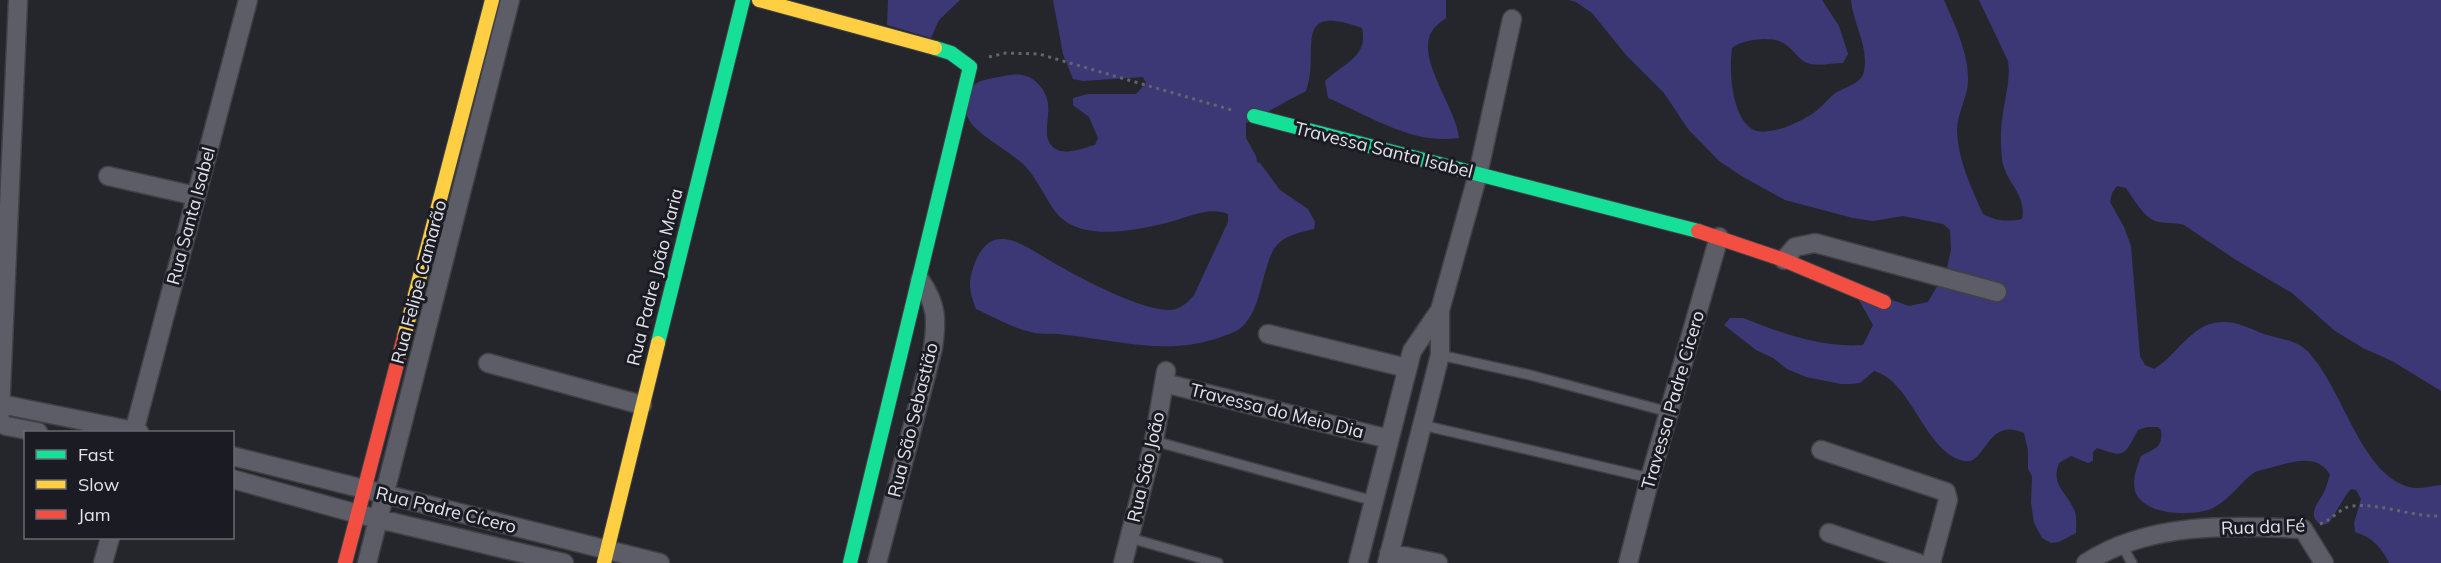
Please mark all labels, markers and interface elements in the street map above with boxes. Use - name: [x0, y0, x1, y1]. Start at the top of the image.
- street label: Travessa Santa Isabel: [1293, 116, 1476, 183]
- street label: Rua Santa Isabel: [161, 144, 220, 287]
- street label: Rua Padre João Maria: [621, 186, 688, 368]
- street label: Rua Felipe Camarão: [386, 197, 451, 366]
- street label: Travessa Padre Cicero: [1636, 308, 1709, 492]
- street label: Rua São Sebastião: [882, 340, 943, 500]
- street label: Travessa do Meio Dia: [1188, 378, 1366, 443]
- street label: Rua São João: [1122, 409, 1169, 524]
- legend: [24, 431, 234, 539]
- text: Fast: [78, 443, 114, 466]
- text: Slow: [78, 473, 120, 496]
- street label: Rua Padre Cícero: [374, 481, 519, 538]
- text: Jam: [78, 503, 111, 526]
- street label: Rua da Fé: [2221, 514, 2305, 539]

